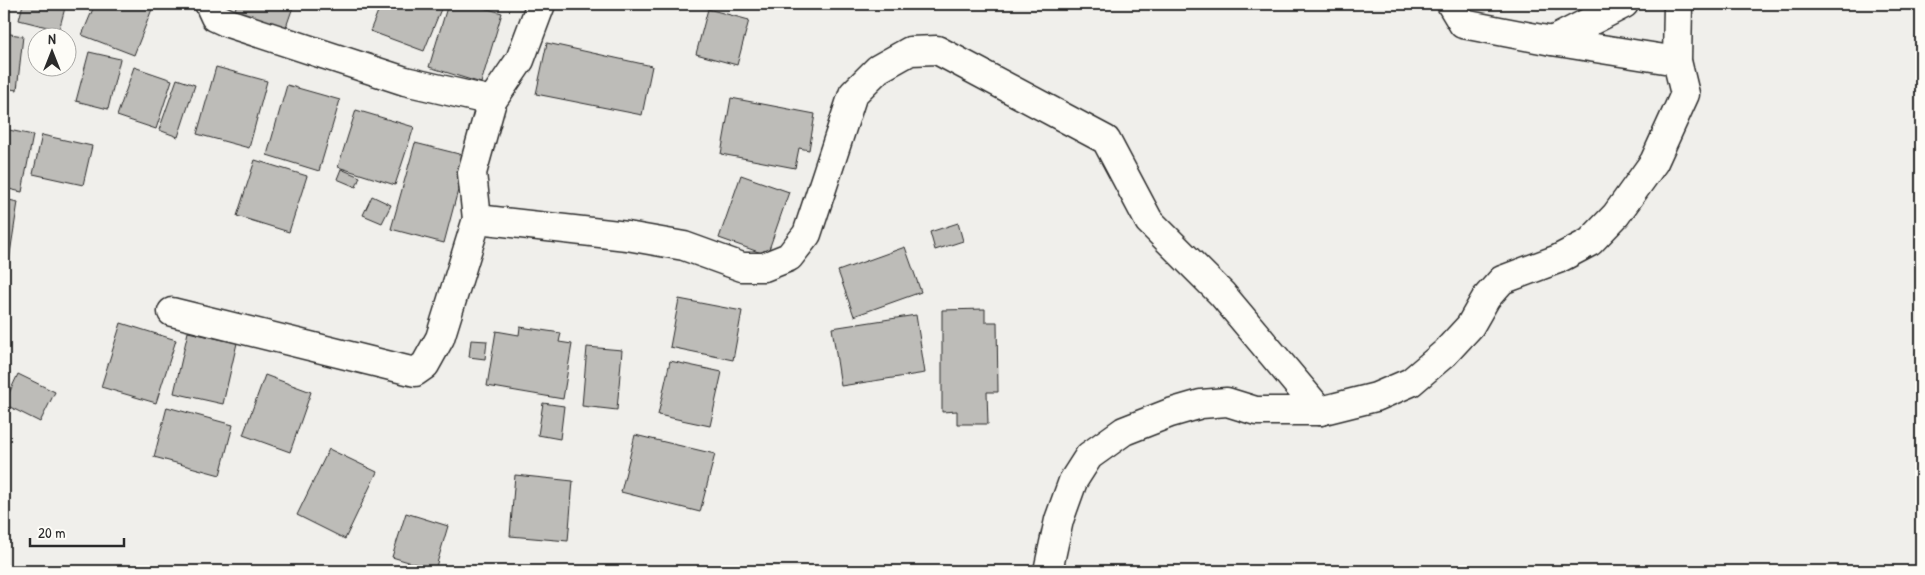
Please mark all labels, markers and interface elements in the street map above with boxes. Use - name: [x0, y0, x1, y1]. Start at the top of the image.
- north arrow: [28, 28, 78, 78]
- text: N: [48, 29, 56, 48]
- scale bar: [30, 515, 124, 547]
- text: 20 m: [38, 522, 65, 543]

